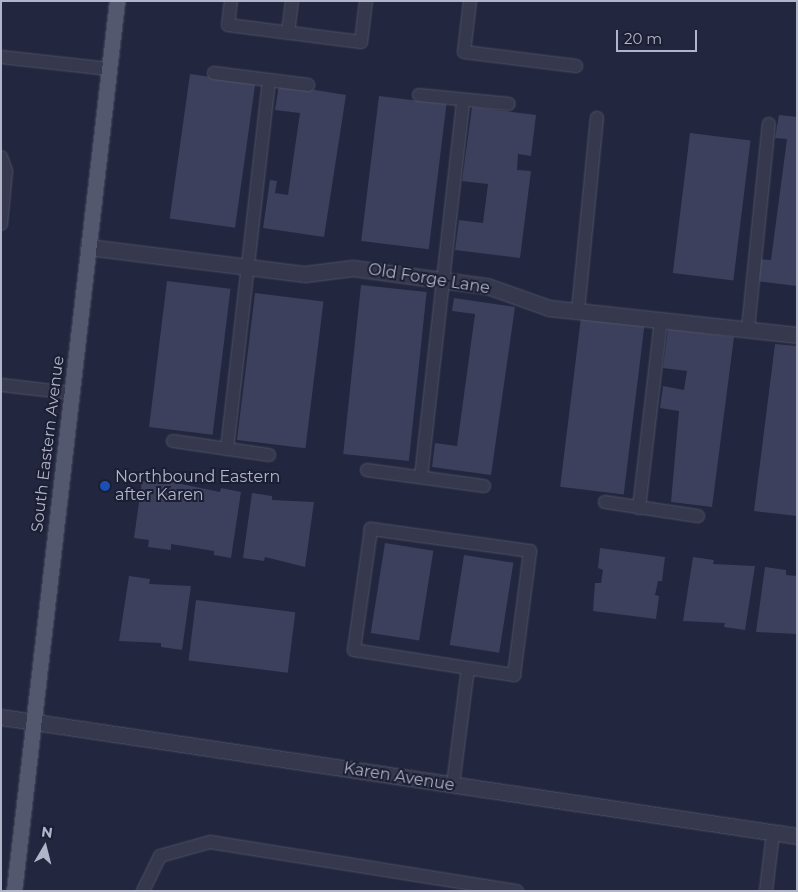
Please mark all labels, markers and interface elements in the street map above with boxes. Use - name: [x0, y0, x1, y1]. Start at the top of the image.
- scale bar: [618, 20, 699, 52]
- text: 20 m: [624, 29, 662, 48]
- street label: Old Forge Lane: [367, 260, 491, 298]
- street label: South Eastern Avenue: [28, 355, 68, 533]
- place label: Northbound Eastern after Karen: [115, 467, 280, 505]
- marker: Northbound Eastern after Karen: [99, 480, 111, 492]
- street label: Karen Avenue: [342, 759, 456, 795]
- north arrow: [20, 822, 70, 872]
- text: N: [40, 822, 54, 842]

